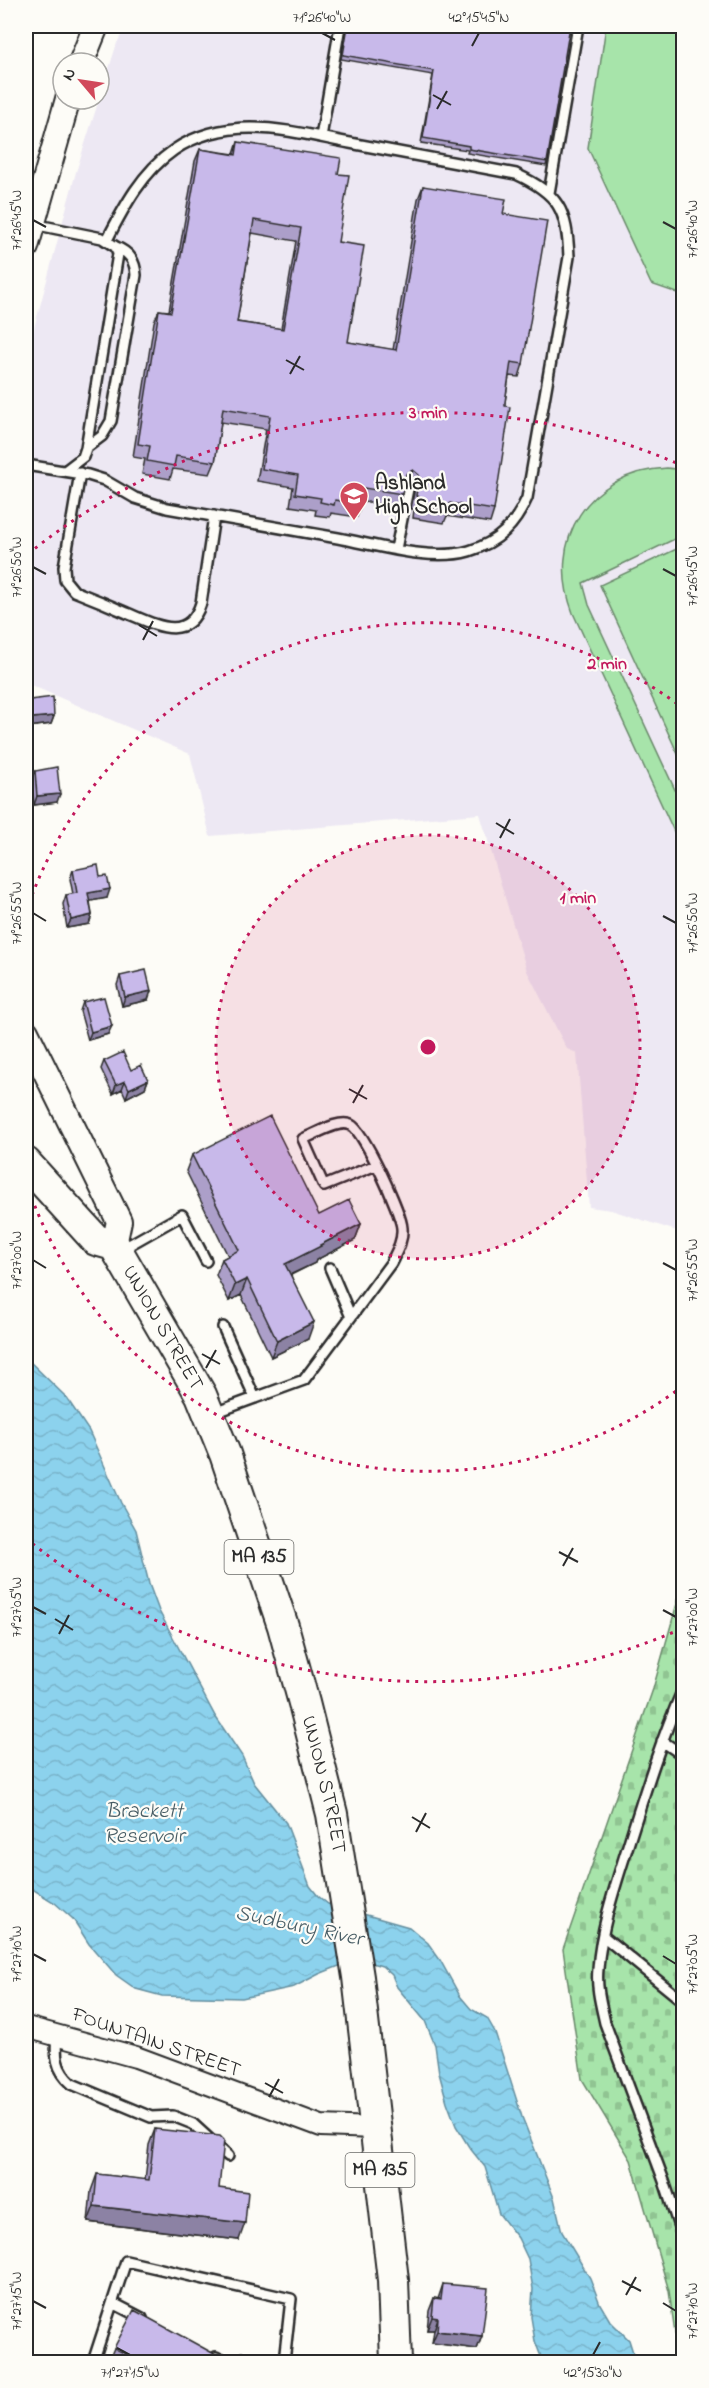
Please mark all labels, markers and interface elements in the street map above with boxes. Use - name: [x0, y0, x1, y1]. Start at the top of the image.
- text: 71°26'40"W: [293, 7, 351, 29]
- text: 42°15'45"N: [449, 7, 509, 29]
- north arrow: [51, 51, 111, 111]
- text: N: [57, 64, 83, 85]
- text: 71°26'45"W: [6, 190, 28, 250]
- text: 71°26'40"W: [682, 200, 704, 258]
- text: 3 min: [408, 401, 447, 427]
- place label: Ashland High School: [375, 469, 473, 525]
- school or university icon: Ashland High School: [338, 480, 370, 522]
- text: 71°26'50"W: [6, 537, 28, 597]
- text: 71°26'45"W: [682, 546, 704, 606]
- text: 2 min: [586, 652, 627, 678]
- text: 71°26'55"W: [6, 882, 28, 944]
- text: 1 min: [560, 886, 596, 912]
- text: 71°26'50"W: [682, 893, 704, 953]
- centre of rings: [418, 1037, 438, 1057]
- text: 71°27'00"W: [6, 1231, 28, 1289]
- text: 71°26'55"W: [682, 1239, 704, 1301]
- street label: UNION STREET: [114, 1260, 210, 1396]
- road number: MA 135: [224, 1540, 294, 1574]
- text: 71°27'05"W: [6, 1577, 28, 1637]
- text: 71°27'00"W: [682, 1588, 704, 1646]
- street label: UNION STREET: [293, 1713, 353, 1855]
- water label: Brackett Reservoir: [104, 1796, 187, 1853]
- water label: Sudbury River: [232, 1898, 369, 1957]
- text: 71°27'10"W: [6, 1926, 28, 1982]
- text: 71°27'05"W: [682, 1934, 704, 1994]
- street label: FOUNTAIN STREET: [66, 2000, 245, 2086]
- road number: MA 135: [346, 2153, 415, 2187]
- text: 71°27'15"W: [6, 2272, 28, 2330]
- text: 71°27'10"W: [682, 2283, 704, 2339]
- text: 71°27'15"W: [101, 2362, 159, 2384]
- text: 42°15'30"N: [564, 2362, 622, 2384]

